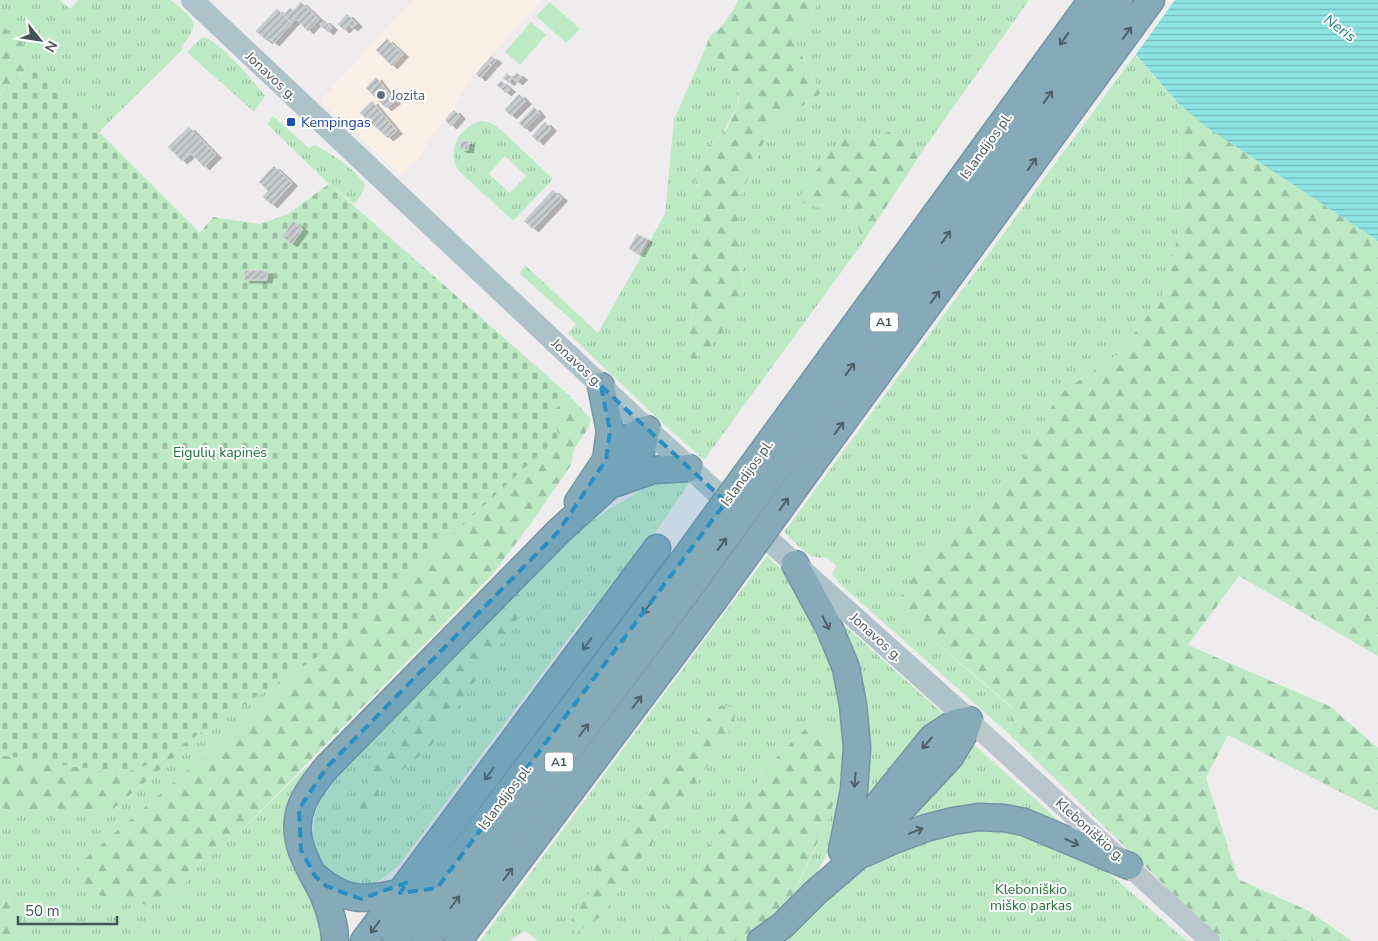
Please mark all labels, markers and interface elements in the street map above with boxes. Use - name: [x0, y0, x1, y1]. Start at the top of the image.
- water label: Neris: [1320, 10, 1360, 46]
- north arrow: [15, 15, 65, 65]
- one-way arrow: [1122, 26, 1132, 40]
- one-way arrow: [1058, 32, 1069, 45]
- text: N: [40, 37, 62, 56]
- street label: Jonavos g.: [240, 46, 301, 105]
- place label: Jozita: [390, 86, 425, 105]
- marker: Jozita: [375, 89, 387, 101]
- one-way arrow: [1043, 91, 1054, 104]
- street label: Islandijos pl.: [955, 109, 1017, 183]
- place label: Kempingas: [301, 113, 371, 132]
- marker: Kempingas: [285, 116, 297, 128]
- one-way arrow: [1026, 158, 1037, 171]
- one-way arrow: [941, 230, 951, 244]
- one-way arrow: [930, 290, 940, 304]
- road number: A1: [870, 313, 898, 332]
- street label: Jonavos g.: [546, 333, 607, 392]
- one-way arrow: [845, 362, 855, 376]
- one-way arrow: [834, 421, 844, 435]
- street label: Islandijos pl.: [716, 436, 778, 510]
- park label: Eigulių kapinės: [173, 443, 267, 462]
- one-way arrow: [778, 498, 789, 511]
- one-way arrow: [717, 537, 727, 551]
- one-way arrow: [642, 601, 652, 615]
- street label: Jonavos g.: [845, 608, 906, 666]
- one-way arrow: [821, 615, 831, 630]
- one-way arrow: [581, 637, 592, 650]
- one-way arrow: [632, 695, 642, 709]
- one-way arrow: [578, 724, 589, 737]
- one-way arrow: [922, 737, 933, 750]
- road number: A1: [545, 752, 573, 772]
- street label: Islandijos pl.: [474, 760, 536, 834]
- one-way arrow: [484, 767, 495, 780]
- one-way arrow: [850, 772, 859, 788]
- street label: Kleboniškio g.: [1051, 794, 1129, 866]
- one-way arrow: [908, 826, 923, 835]
- one-way arrow: [1065, 837, 1080, 847]
- one-way arrow: [503, 867, 513, 881]
- park label: Kleboniškio miško parkas: [990, 880, 1072, 915]
- scale bar: [18, 894, 116, 926]
- one-way arrow: [449, 896, 460, 909]
- text: 50 m: [25, 901, 60, 921]
- one-way arrow: [369, 920, 380, 933]

